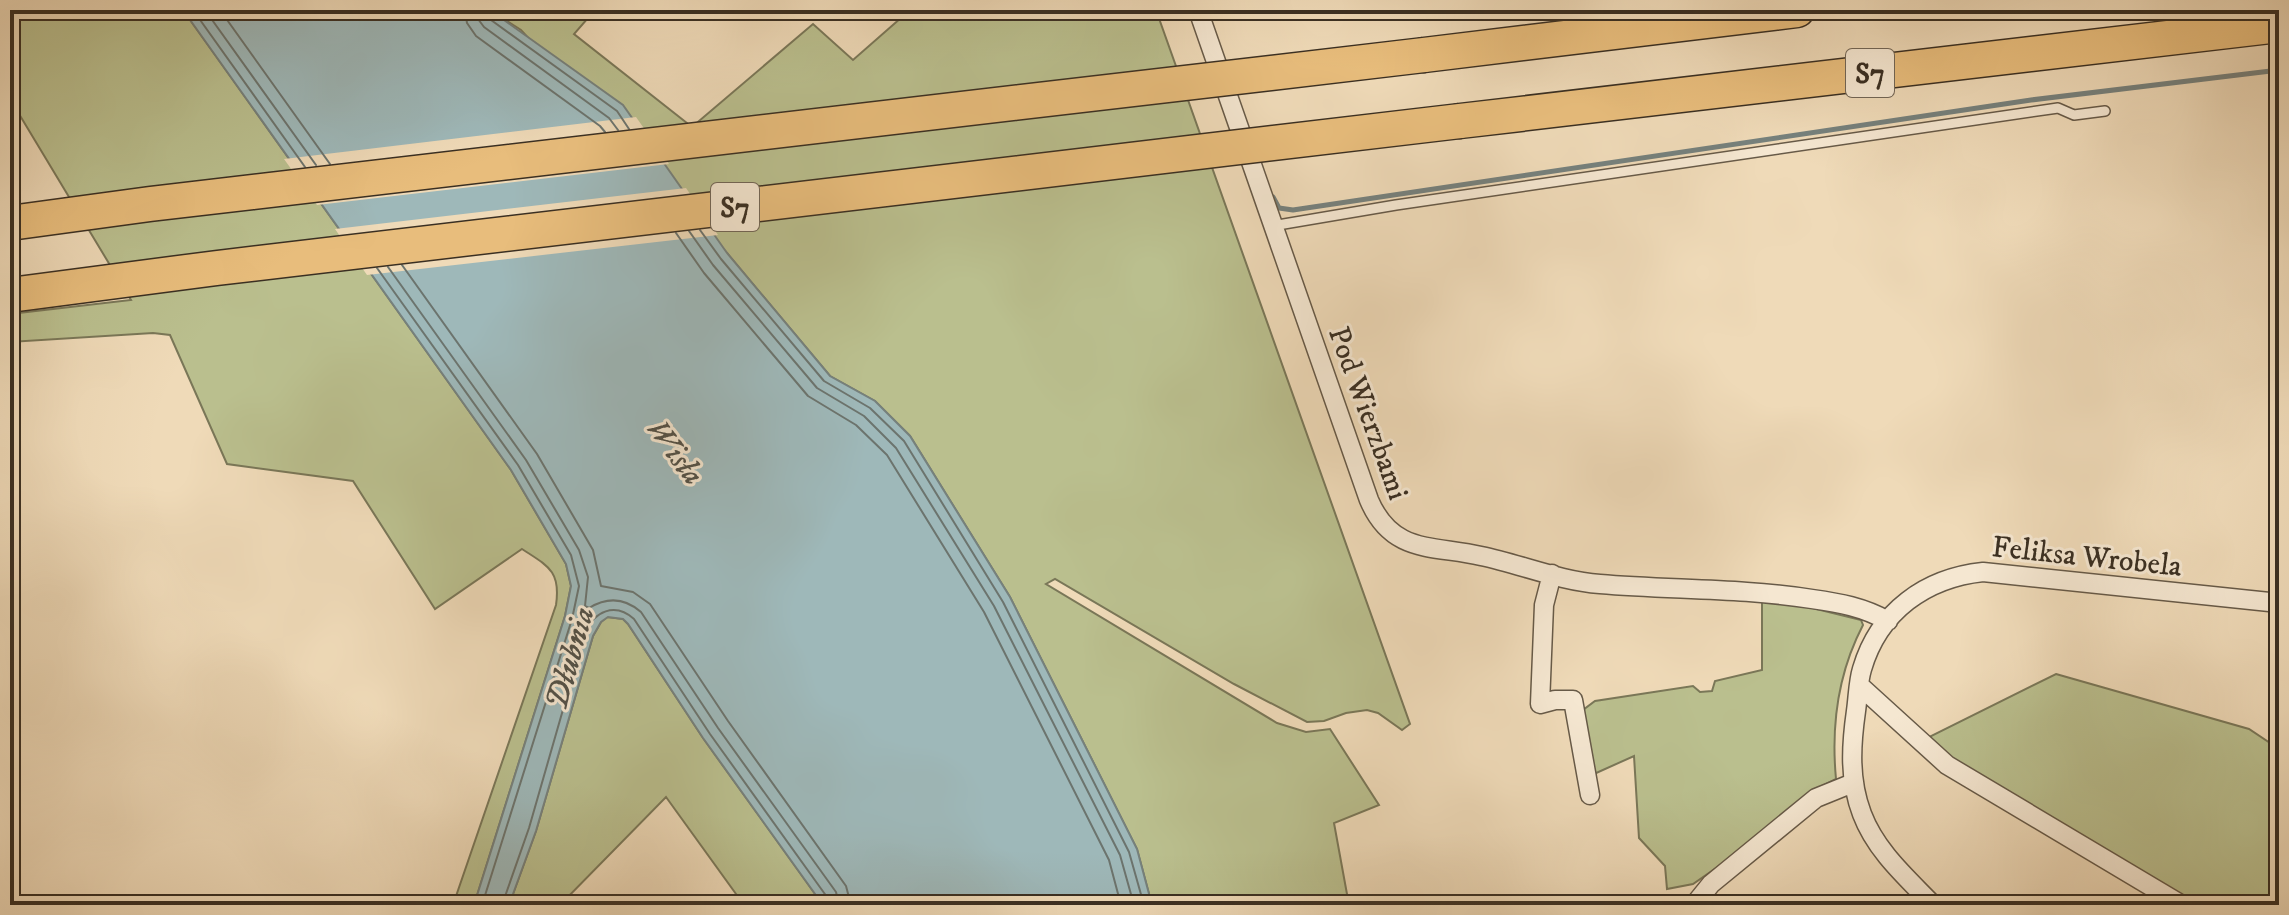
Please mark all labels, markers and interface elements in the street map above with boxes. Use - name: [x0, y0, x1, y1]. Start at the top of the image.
- road number: S7: [1846, 49, 1894, 97]
- road number: S7: [711, 183, 759, 231]
- street label: Pod Wierzbami: [1319, 322, 1416, 505]
- water label: Wisła: [636, 411, 712, 494]
- street label: Feliksa Wrobela: [1990, 529, 2184, 586]
- water label: Dłubnia: [537, 602, 605, 715]

